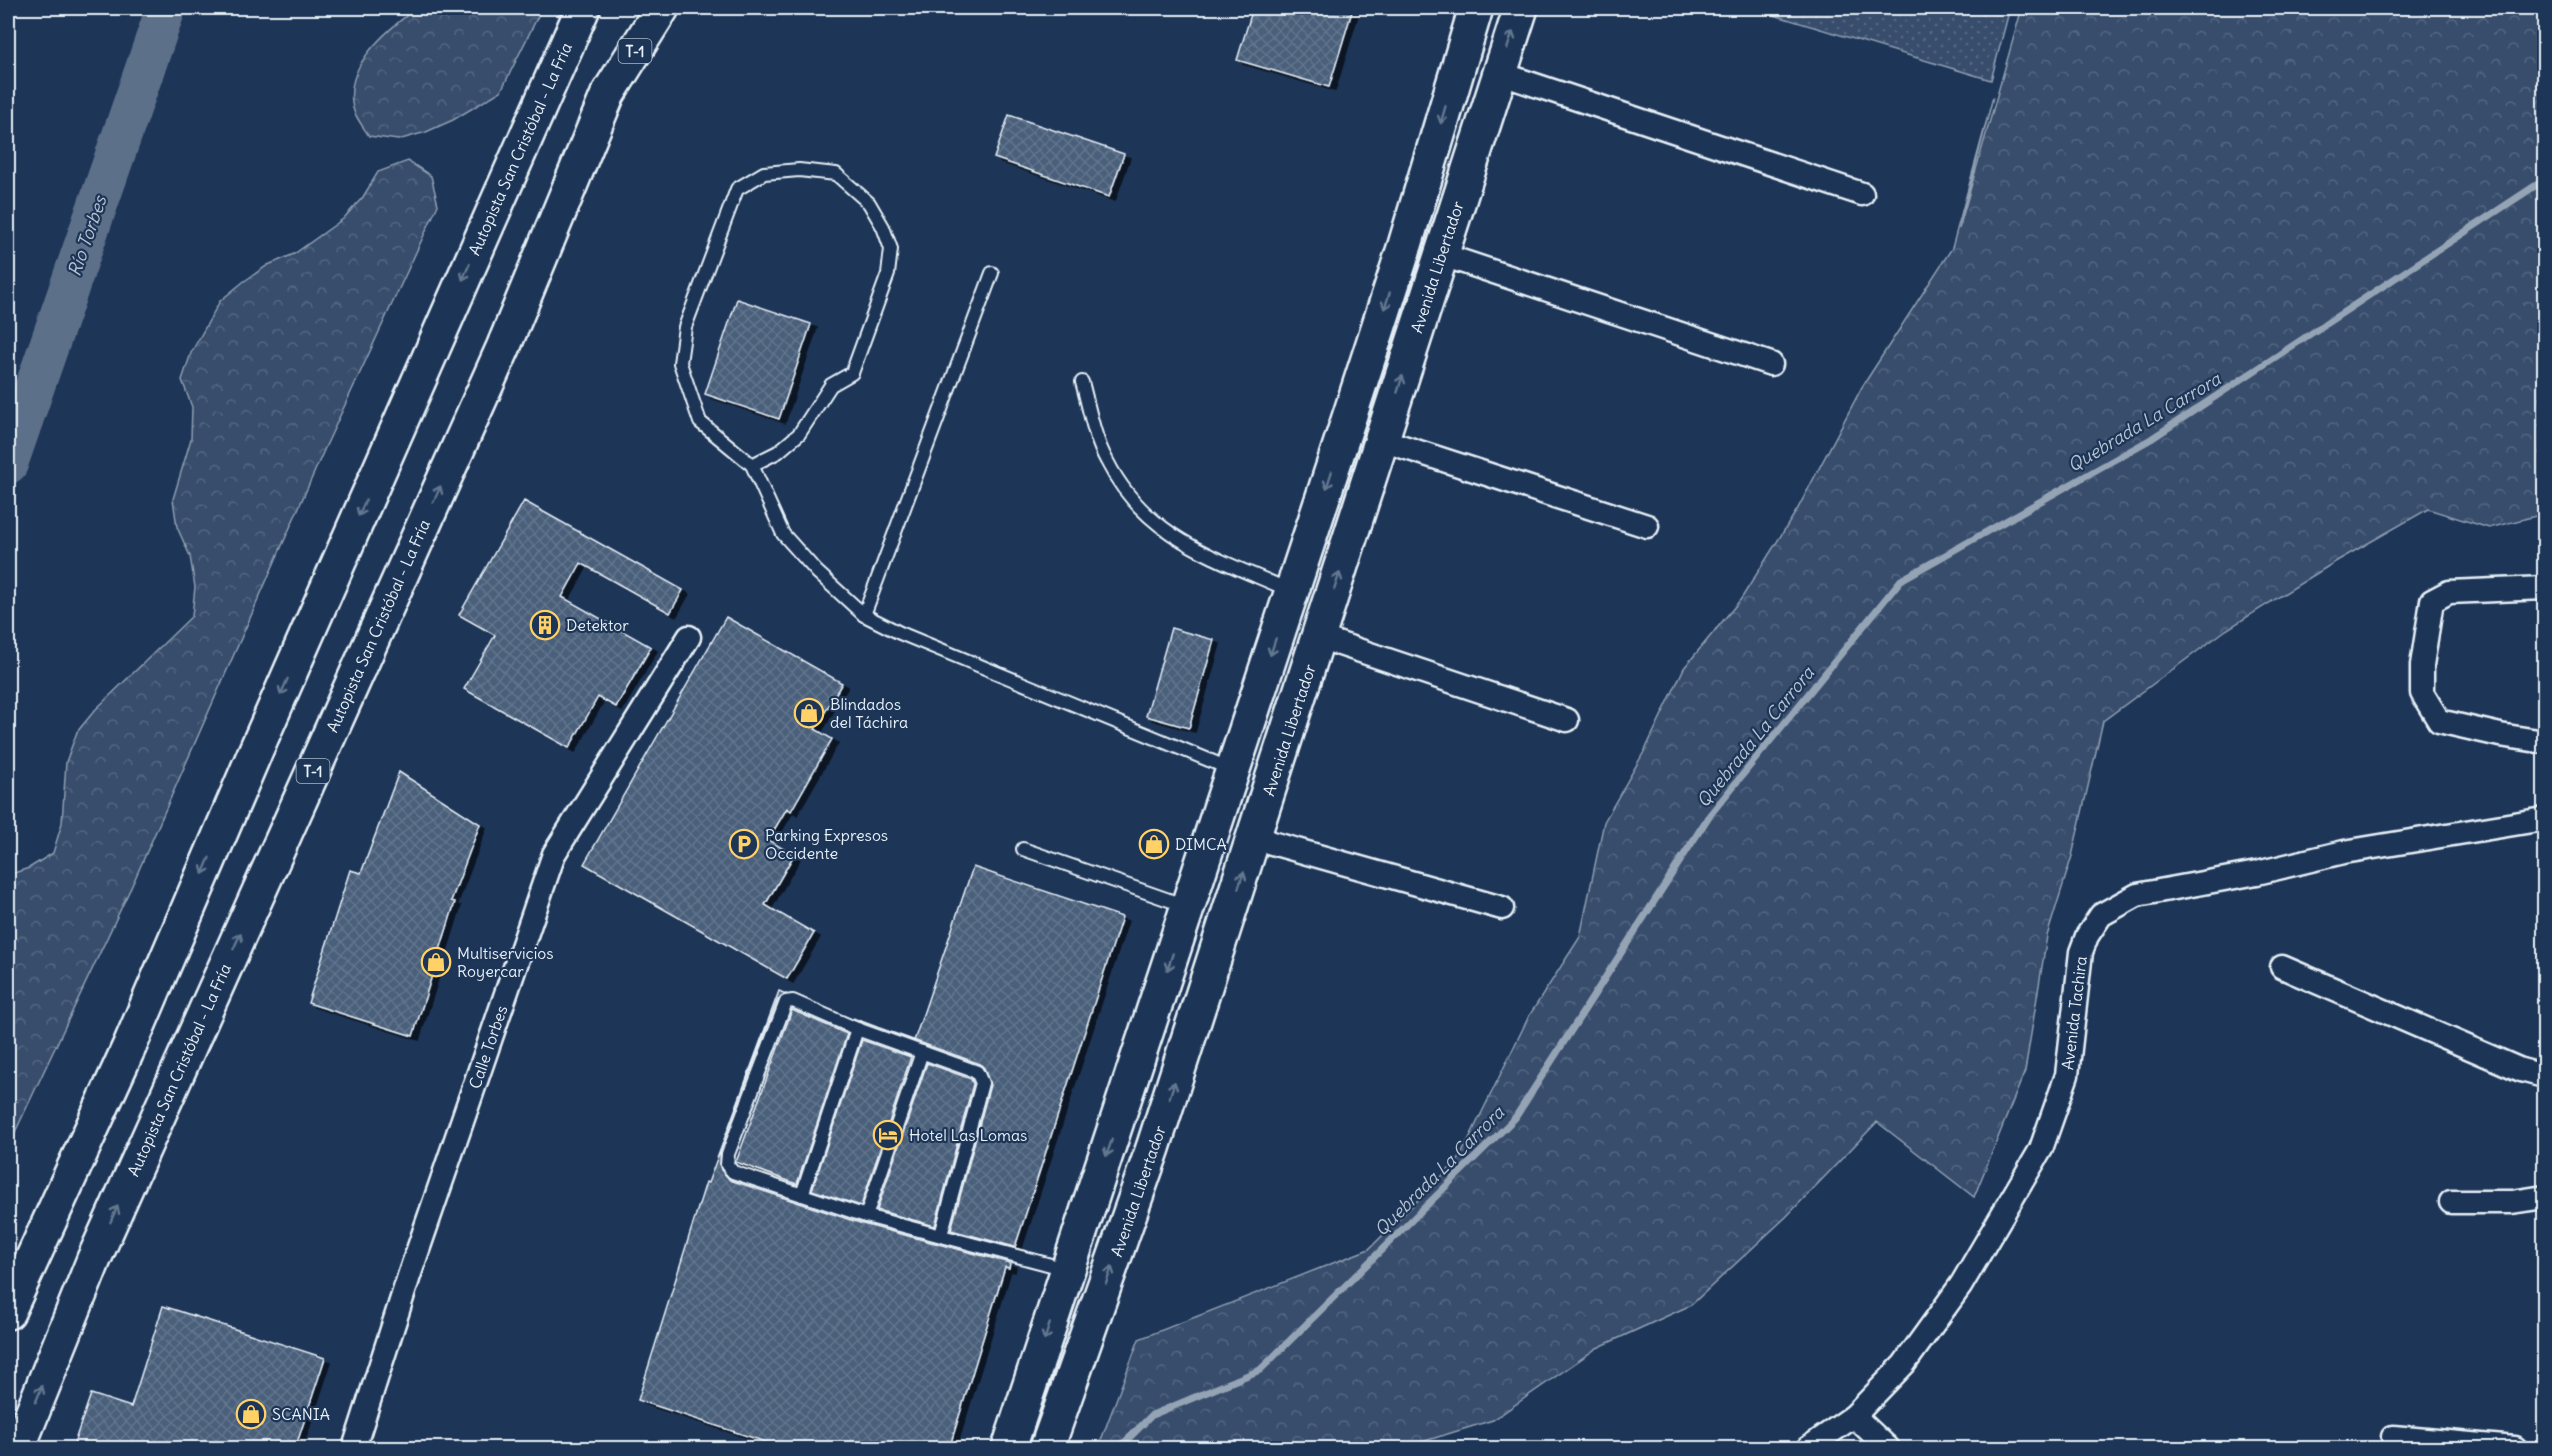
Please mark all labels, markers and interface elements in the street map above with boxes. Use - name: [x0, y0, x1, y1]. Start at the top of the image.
- one-way arrow: [1505, 31, 1516, 50]
- street label: Autopista San Cristóbal - La Fría: [464, 39, 576, 259]
- road number: T-1: [618, 39, 652, 63]
- one-way arrow: [1437, 105, 1448, 124]
- water label: Río Torbes: [63, 191, 112, 279]
- street label: Avenida Libertador: [1406, 198, 1468, 335]
- one-way arrow: [460, 262, 471, 281]
- one-way arrow: [1381, 291, 1392, 310]
- water label: Quebrada La Carrora: [2063, 366, 2226, 477]
- one-way arrow: [1395, 375, 1406, 394]
- one-way arrow: [1323, 470, 1334, 489]
- one-way arrow: [432, 485, 443, 503]
- one-way arrow: [356, 499, 367, 517]
- street label: Autopista San Cristóbal - La Fría: [322, 516, 434, 736]
- one-way arrow: [1332, 572, 1343, 591]
- building icon: Detektor: [529, 609, 561, 641]
- place label: Detektor: [566, 615, 629, 635]
- one-way arrow: [1267, 637, 1278, 656]
- street label: Avenida Libertador: [1258, 661, 1320, 798]
- water label: Quebrada La Carrora: [1691, 661, 1820, 812]
- one-way arrow: [277, 677, 289, 695]
- place label: Blindados del Táchira: [830, 694, 908, 732]
- shop icon: Blindados del Táchira: [793, 697, 825, 729]
- road number: T-1: [296, 759, 330, 783]
- place label: Parking Expresos Occidente: [765, 825, 888, 863]
- parking icon: Parking Expresos Occidente: [728, 828, 760, 860]
- shop icon: DIMCA: [1138, 828, 1170, 860]
- place label: DIMCA: [1175, 834, 1227, 854]
- one-way arrow: [200, 856, 212, 874]
- one-way arrow: [1236, 871, 1247, 890]
- one-way arrow: [232, 932, 244, 950]
- place label: Multiservicios Royercar: [457, 943, 554, 981]
- shop icon: Multiservicios Royercar: [420, 946, 452, 978]
- one-way arrow: [1163, 952, 1174, 971]
- street label: Avenida Tachira: [2057, 955, 2091, 1071]
- street label: Autopista San Cristóbal - La Fría: [123, 960, 235, 1180]
- street label: Calle Torbes: [464, 1003, 512, 1091]
- one-way arrow: [1168, 1081, 1179, 1100]
- water label: Quebrada La Carrora: [1369, 1100, 1510, 1241]
- hotel icon: Hotel Las Lomas: [872, 1119, 904, 1151]
- street label: Avenida Libertador: [1106, 1122, 1170, 1259]
- place label: Hotel Las Lomas: [909, 1125, 1027, 1145]
- one-way arrow: [1103, 1138, 1114, 1156]
- one-way arrow: [109, 1206, 120, 1224]
- one-way arrow: [1104, 1266, 1115, 1284]
- one-way arrow: [1041, 1322, 1052, 1341]
- one-way arrow: [34, 1385, 45, 1404]
- shop icon: SCANIA: [235, 1398, 267, 1430]
- place label: SCANIA: [272, 1404, 330, 1424]

